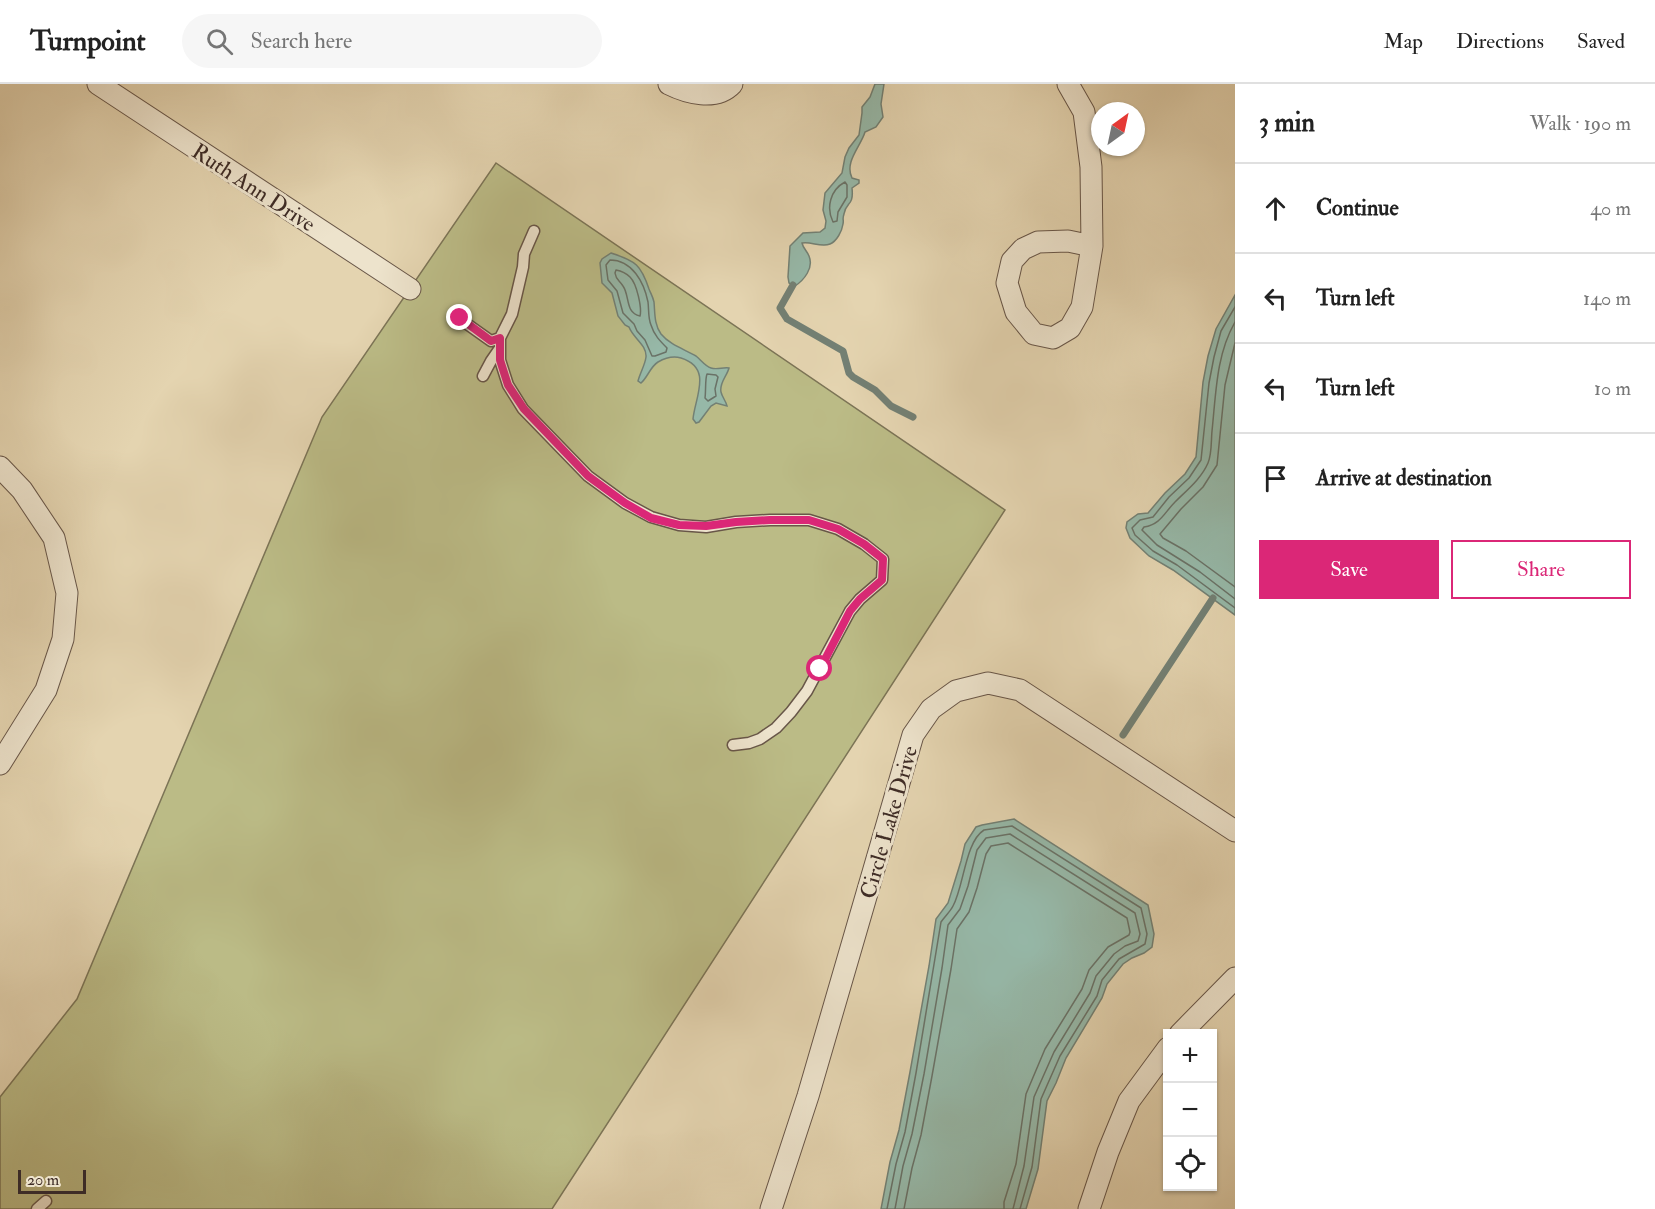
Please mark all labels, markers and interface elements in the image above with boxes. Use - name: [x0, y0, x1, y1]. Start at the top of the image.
- search box: [182, 14, 602, 68]
- text: Turnpoint: [30, 24, 146, 59]
- icon: search: [203, 25, 236, 58]
- text: Search here: [251, 27, 352, 55]
- text: Map: [1383, 28, 1423, 55]
- text: Directions: [1456, 28, 1544, 55]
- text: Saved: [1577, 28, 1625, 55]
- north arrow: [1091, 102, 1145, 156]
- text: 3 min: [1259, 107, 1315, 139]
- text: Walk · 190 m: [1530, 111, 1631, 136]
- street label: Ruth Ann Drive: [186, 137, 321, 238]
- icon: ahead: [1259, 192, 1292, 225]
- text: Continue: [1316, 194, 1399, 222]
- text: 40 m: [1590, 196, 1631, 221]
- icon: left: [1259, 282, 1292, 315]
- text: Turn left: [1316, 284, 1395, 312]
- text: 140 m: [1583, 286, 1631, 311]
- route end: [446, 304, 472, 330]
- icon: left: [1259, 372, 1292, 405]
- text: Turn left: [1316, 374, 1395, 402]
- text: 10 m: [1594, 376, 1631, 401]
- icon: arrive: [1259, 462, 1292, 495]
- text: Arrive at destination: [1316, 464, 1492, 492]
- button: Save: [1259, 540, 1439, 599]
- button: Share: [1451, 540, 1631, 599]
- route start: [806, 655, 832, 681]
- street label: Circle Lake Drive: [854, 743, 924, 902]
- map controls: [1163, 1029, 1217, 1191]
- button: +: [1163, 1029, 1217, 1083]
- button: −: [1163, 1083, 1217, 1137]
- button: locate: [1163, 1137, 1217, 1191]
- scale bar: [18, 1167, 86, 1194]
- text: 20 m: [27, 1170, 59, 1190]

